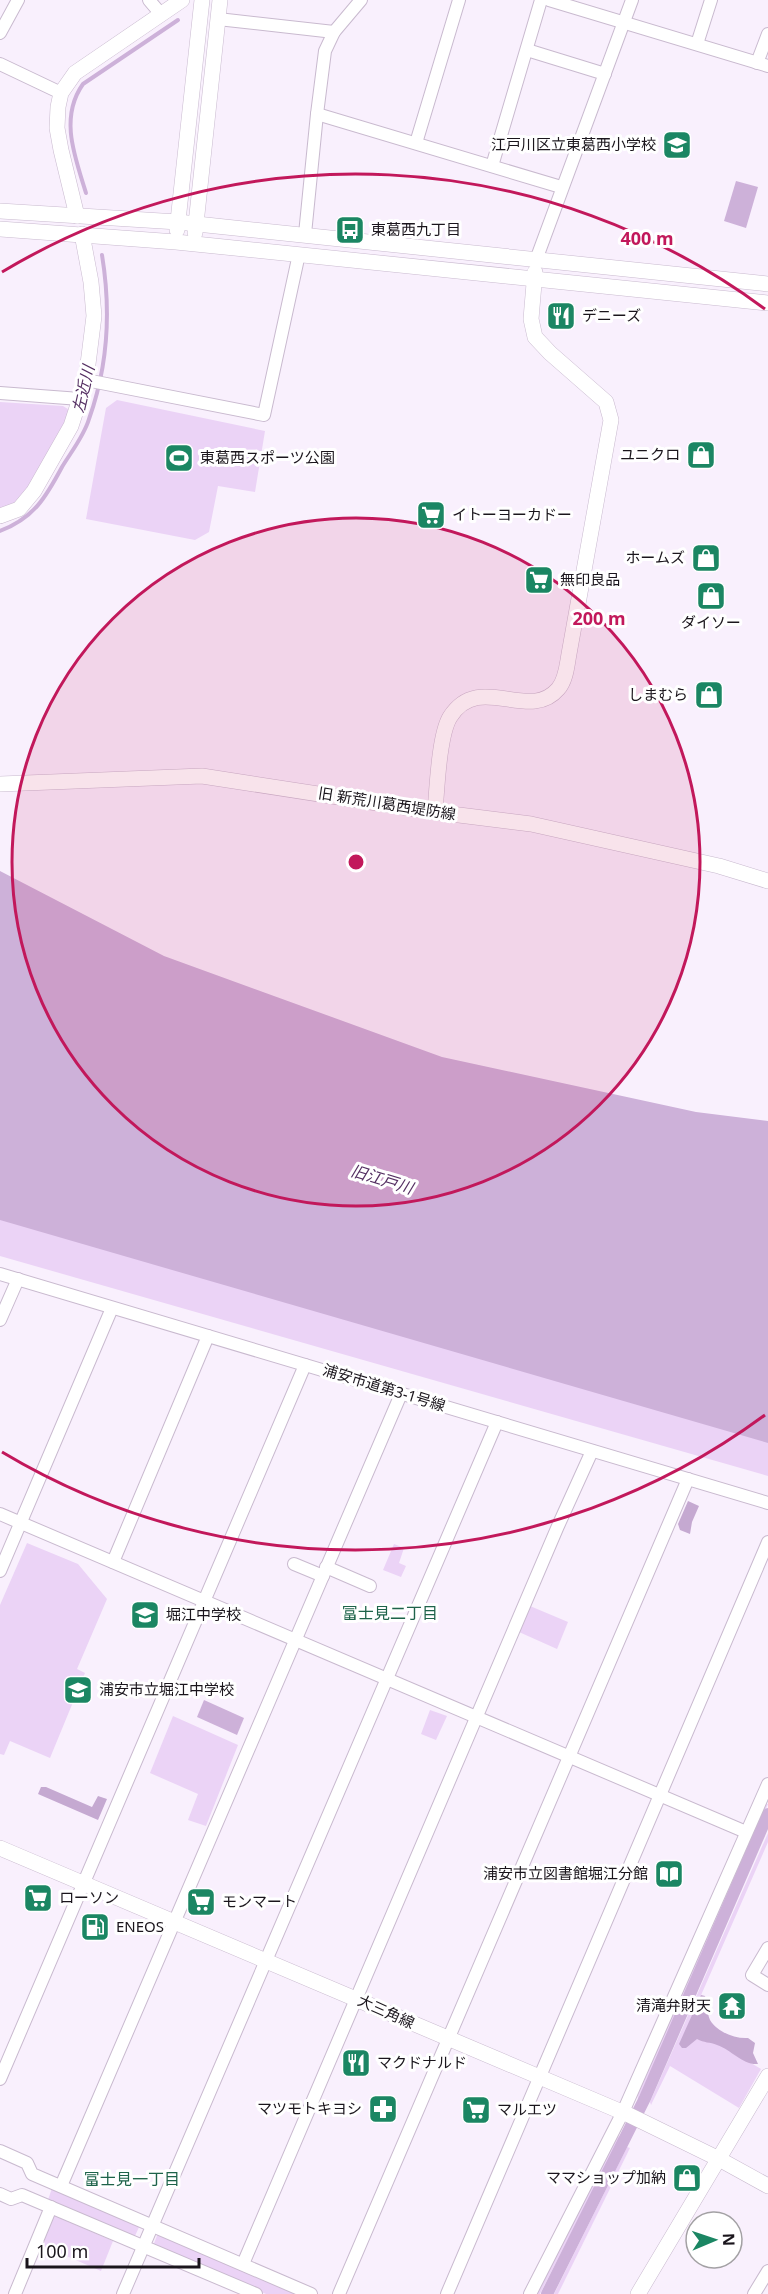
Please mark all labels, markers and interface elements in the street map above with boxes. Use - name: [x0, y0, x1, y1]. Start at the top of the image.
- school or university icon: 江戸川区立東葛西小学校: [661, 129, 693, 161]
- place label: 江戸川区立東葛西小学校: [491, 134, 656, 154]
- bus stop icon: 東葛西九丁目: [334, 214, 366, 246]
- place label: 東葛西九丁目: [371, 219, 461, 239]
- text: 400 m: [620, 226, 674, 250]
- restaurant icon: デニーズ: [545, 300, 577, 332]
- place label: デニーズ: [582, 305, 641, 325]
- water label: 左近川: [67, 361, 100, 415]
- shop icon: ユニクロ: [685, 439, 717, 471]
- sports icon: 東葛西スポーツ公園: [163, 442, 195, 474]
- place label: ユニクロ: [620, 444, 680, 464]
- place label: 東葛西スポーツ公園: [200, 447, 335, 467]
- supermarket icon: イトーヨーカドー: [415, 499, 447, 531]
- place label: イトーヨーカドー: [452, 504, 572, 524]
- shop icon: ホームズ: [690, 542, 722, 574]
- place label: ホームズ: [625, 547, 685, 567]
- supermarket icon: 無印良品: [523, 564, 555, 596]
- place label: 無印良品: [560, 569, 620, 589]
- shop icon: ダイソー: [695, 580, 727, 612]
- text: 200 m: [572, 606, 626, 630]
- place label: ダイソー: [681, 612, 741, 632]
- shop icon: しまむら: [693, 679, 725, 711]
- place label: しまむら: [628, 684, 688, 704]
- street label: 旧 新荒川葛西堤防線: [317, 782, 457, 824]
- centre of rings: [346, 852, 366, 872]
- water label: 旧江戸川: [348, 1159, 418, 1199]
- street label: 浦安市道第3-1号線: [321, 1359, 448, 1415]
- school or university icon: 堀江中学校: [129, 1599, 161, 1631]
- district label: 富士見二丁目: [342, 1602, 438, 1624]
- place label: 堀江中学校: [166, 1604, 241, 1624]
- school or university icon: 浦安市立堀江中学校: [62, 1674, 94, 1706]
- place label: 浦安市立堀江中学校: [99, 1679, 234, 1699]
- library icon: 浦安市立図書館堀江分館: [653, 1858, 685, 1890]
- place label: 浦安市立図書館堀江分館: [483, 1863, 648, 1883]
- supermarket icon: ローソン: [22, 1882, 54, 1914]
- supermarket icon: モンマート: [185, 1886, 217, 1918]
- place label: ローソン: [59, 1887, 119, 1907]
- place label: モンマート: [222, 1891, 297, 1911]
- fuel station icon: ENEOS: [79, 1911, 111, 1943]
- place label: ENEOS: [116, 1916, 164, 1936]
- street label: 大三角線: [355, 1990, 418, 2032]
- temple icon: 清滝弁財天: [716, 1990, 748, 2022]
- place label: 清滝弁財天: [636, 1995, 711, 2015]
- restaurant icon: マクドナルド: [340, 2047, 372, 2079]
- place label: マクドナルド: [377, 2052, 467, 2072]
- pharmacy icon: マツモトキヨシ: [367, 2093, 399, 2125]
- supermarket icon: マルエツ: [460, 2094, 492, 2126]
- place label: マツモトキヨシ: [257, 2098, 362, 2118]
- place label: マルエツ: [497, 2099, 557, 2119]
- shop icon: ママショップ加納: [671, 2162, 703, 2194]
- place label: ママショップ加納: [546, 2167, 666, 2187]
- district label: 富士見一丁目: [84, 2168, 180, 2190]
- north arrow: [684, 2210, 744, 2270]
- scale bar: [27, 2231, 200, 2269]
- text: N: [718, 2233, 740, 2246]
- text: 100 m: [36, 2239, 88, 2263]

